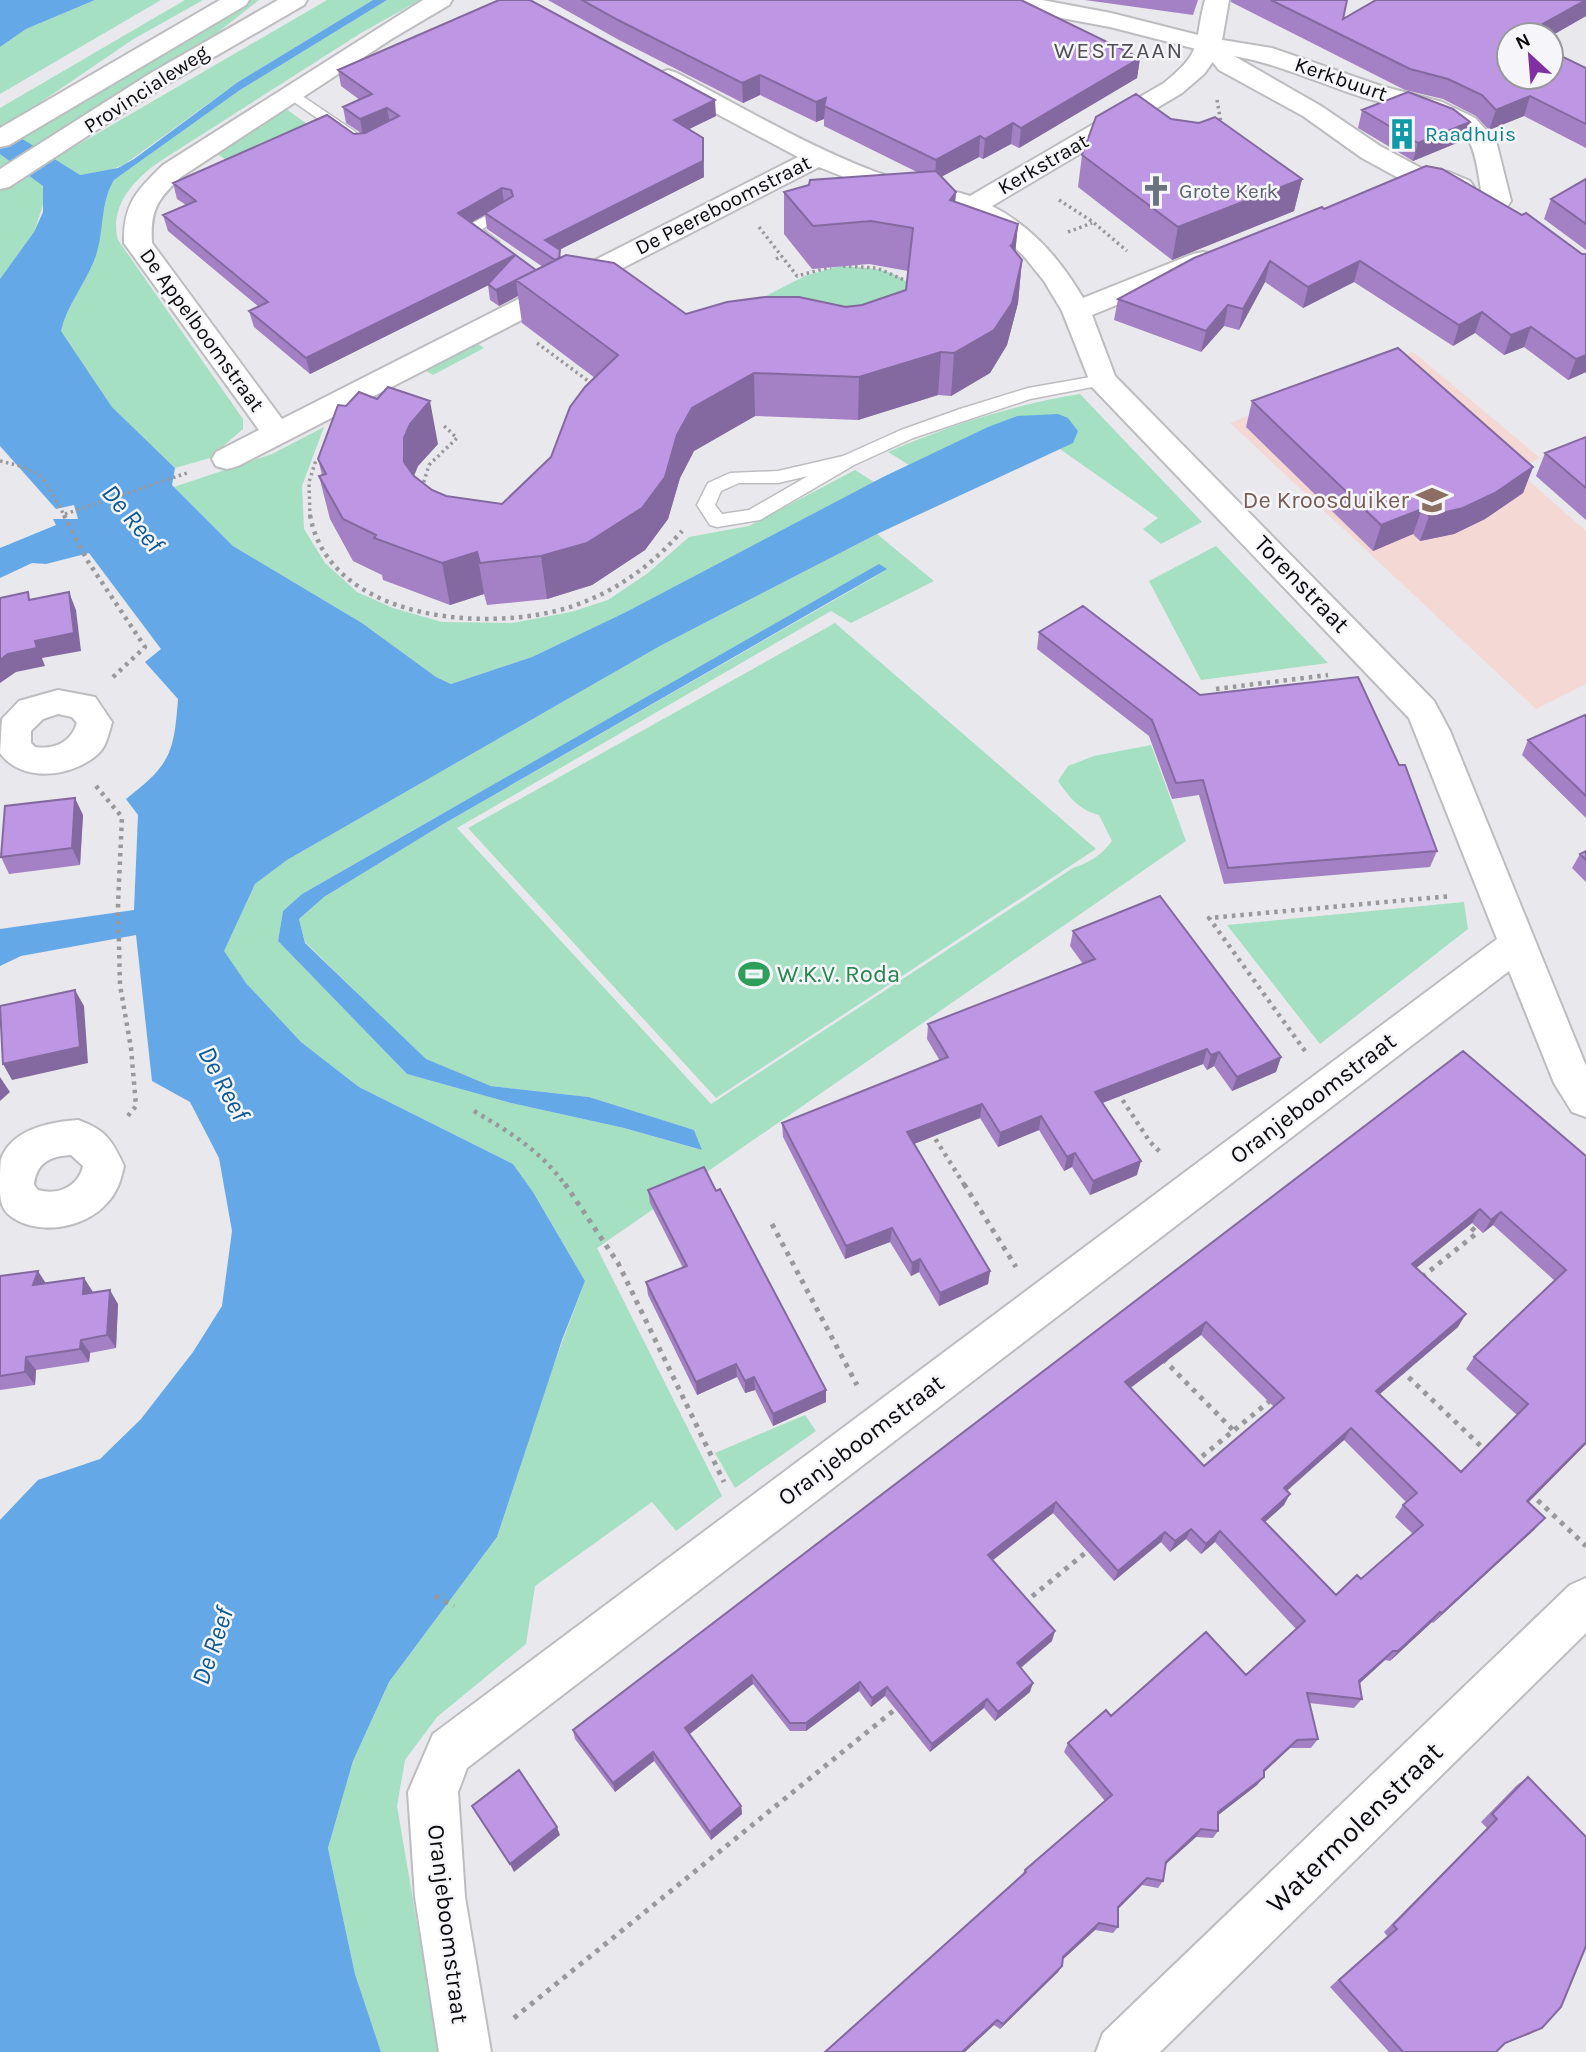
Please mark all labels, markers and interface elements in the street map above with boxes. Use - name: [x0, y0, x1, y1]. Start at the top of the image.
- north arrow: [1495, 21, 1565, 91]
- text: N: [1512, 29, 1534, 54]
- district label: WESTZAAN: [1054, 37, 1184, 64]
- street label: Provincialeweg: [79, 40, 213, 138]
- street label: Kerkbuurt: [1292, 52, 1391, 106]
- building icon: Raadhuis: [1385, 117, 1419, 151]
- place label: Raadhuis: [1425, 122, 1516, 146]
- street label: Kerkstraat: [993, 128, 1093, 200]
- street label: De Peereboomstraat: [631, 150, 815, 260]
- church icon: Grote Kerk: [1139, 174, 1173, 208]
- place label: Grote Kerk: [1179, 179, 1278, 203]
- street label: De Appelboomstraat: [135, 244, 269, 416]
- water label: De Reef: [95, 478, 171, 560]
- school or university icon: De Kroosduiker: [1415, 483, 1449, 517]
- place label: De Kroosduiker: [1243, 486, 1409, 514]
- street label: Torenstraat: [1249, 530, 1355, 638]
- sports icon: W.K.V. Roda: [737, 957, 771, 991]
- place label: W.K.V. Roda: [777, 960, 900, 988]
- street label: Oranjeboomstraat: [1225, 1027, 1401, 1169]
- water label: De Reef: [191, 1041, 257, 1127]
- street label: Oranjeboomstraat: [773, 1369, 949, 1511]
- water label: De Reef: [185, 1602, 241, 1689]
- street label: Watermolenstraat: [1259, 1735, 1449, 1920]
- street label: Oranjeboomstraat: [422, 1823, 474, 2025]

